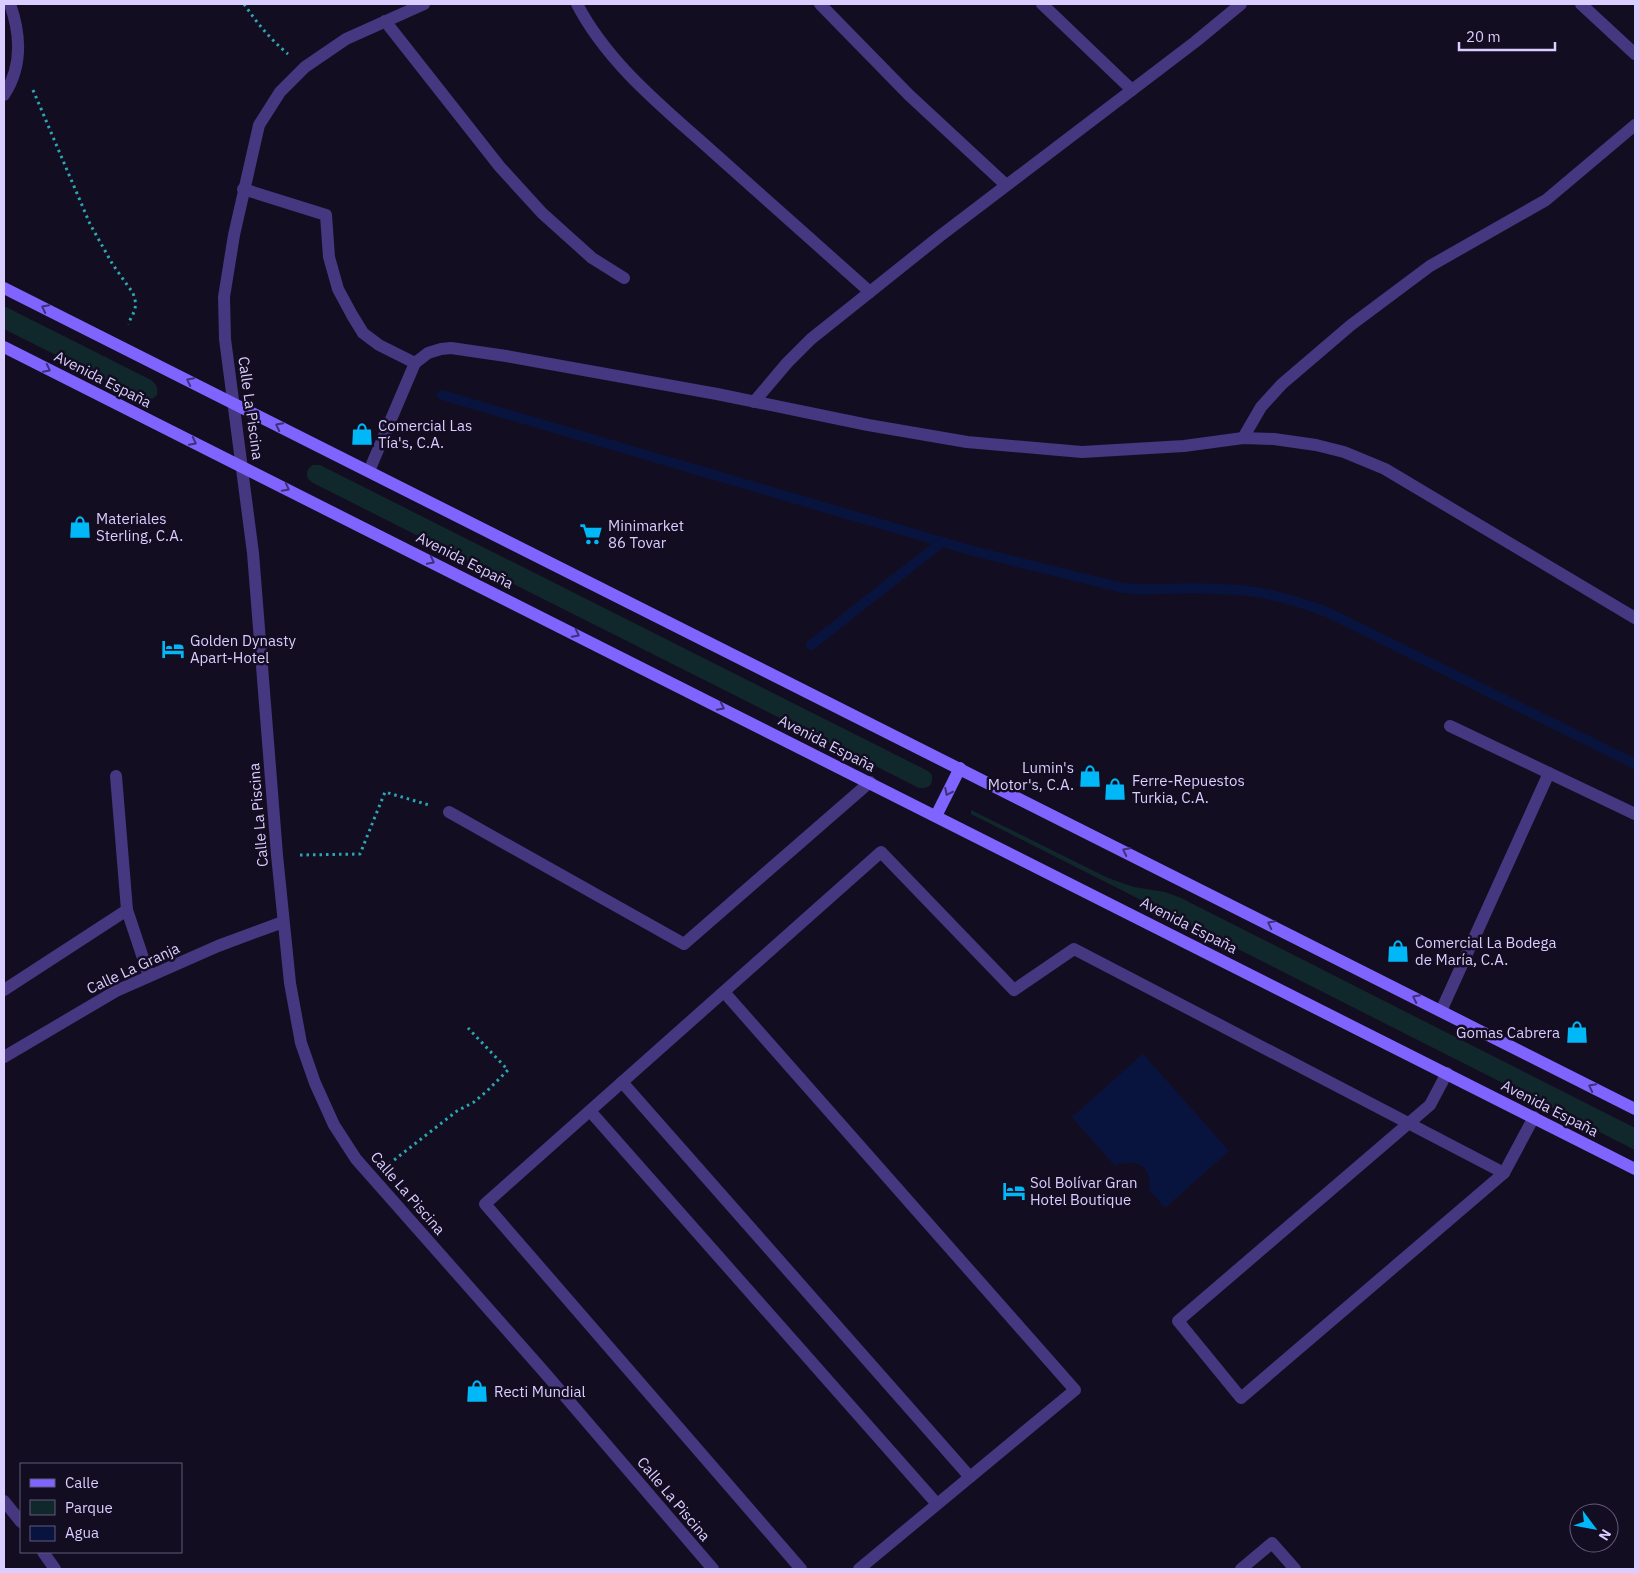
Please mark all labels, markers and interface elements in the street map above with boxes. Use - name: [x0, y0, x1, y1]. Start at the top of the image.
- scale bar: [1459, 20, 1555, 52]
- text: 20 m: [1466, 27, 1501, 46]
- one-way arrow: [41, 304, 50, 314]
- street label: Avenida España: [51, 346, 155, 412]
- street label: Calle La Piscina: [234, 355, 268, 461]
- one-way arrow: [42, 363, 51, 373]
- one-way arrow: [186, 377, 195, 387]
- place label: Comercial Las Tía's, C.A.: [378, 416, 472, 452]
- shop icon: Comercial Las Tía's, C.A.: [349, 421, 375, 447]
- one-way arrow: [275, 422, 284, 432]
- one-way arrow: [187, 436, 196, 446]
- one-way arrow: [280, 482, 289, 492]
- place label: Materiales Sterling, C.A.: [96, 509, 183, 545]
- shop icon: Materiales Sterling, C.A.: [67, 514, 93, 540]
- place label: Minimarket 86 Tovar: [608, 516, 684, 552]
- supermarket icon: Minimarket 86 Tovar: [578, 521, 604, 547]
- street label: Avenida España: [413, 527, 517, 593]
- one-way arrow: [426, 555, 435, 565]
- one-way arrow: [571, 628, 580, 638]
- place label: Golden Dynasty Apart-Hotel: [190, 631, 296, 667]
- hotel icon: Golden Dynasty Apart-Hotel: [160, 636, 186, 662]
- one-way arrow: [716, 701, 725, 712]
- street label: Avenida España: [775, 710, 879, 776]
- place label: Lumin's Motor's, C.A.: [988, 758, 1074, 794]
- street label: Calle La Piscina: [244, 762, 272, 868]
- shop icon: Lumin's Motor's, C.A.: [1077, 763, 1103, 789]
- place label: Ferre-Repuestos Turkia, C.A.: [1132, 771, 1245, 807]
- shop icon: Ferre-Repuestos Turkia, C.A.: [1102, 776, 1128, 802]
- one-way arrow: [944, 787, 954, 796]
- one-way arrow: [1122, 847, 1131, 857]
- street label: Avenida España: [1137, 892, 1241, 958]
- one-way arrow: [1267, 921, 1276, 931]
- place label: Comercial La Bodega de María, C.A.: [1415, 933, 1556, 969]
- street label: Calle La Granja: [83, 938, 183, 998]
- shop icon: Comercial La Bodega de María, C.A.: [1385, 938, 1411, 964]
- one-way arrow: [1412, 994, 1421, 1004]
- shop icon: Gomas Cabrera: [1564, 1019, 1590, 1045]
- place label: Gomas Cabrera: [1456, 1023, 1560, 1042]
- street label: Avenida España: [1498, 1075, 1602, 1141]
- one-way arrow: [1588, 1083, 1597, 1093]
- street label: Calle La Piscina: [367, 1147, 449, 1239]
- place label: Sol Bolívar Gran Hotel Boutique: [1030, 1173, 1137, 1209]
- hotel icon: Sol Bolívar Gran Hotel Boutique: [1001, 1178, 1027, 1204]
- shop icon: Recti Mundial: [464, 1378, 490, 1404]
- place label: Recti Mundial: [494, 1382, 585, 1401]
- street label: Calle La Piscina: [633, 1453, 715, 1545]
- legend: [20, 1463, 182, 1553]
- text: Calle: [65, 1473, 99, 1492]
- text: Parque: [65, 1498, 113, 1517]
- north arrow: [1569, 1503, 1619, 1553]
- text: Agua: [65, 1523, 99, 1542]
- text: N: [1595, 1526, 1615, 1544]

